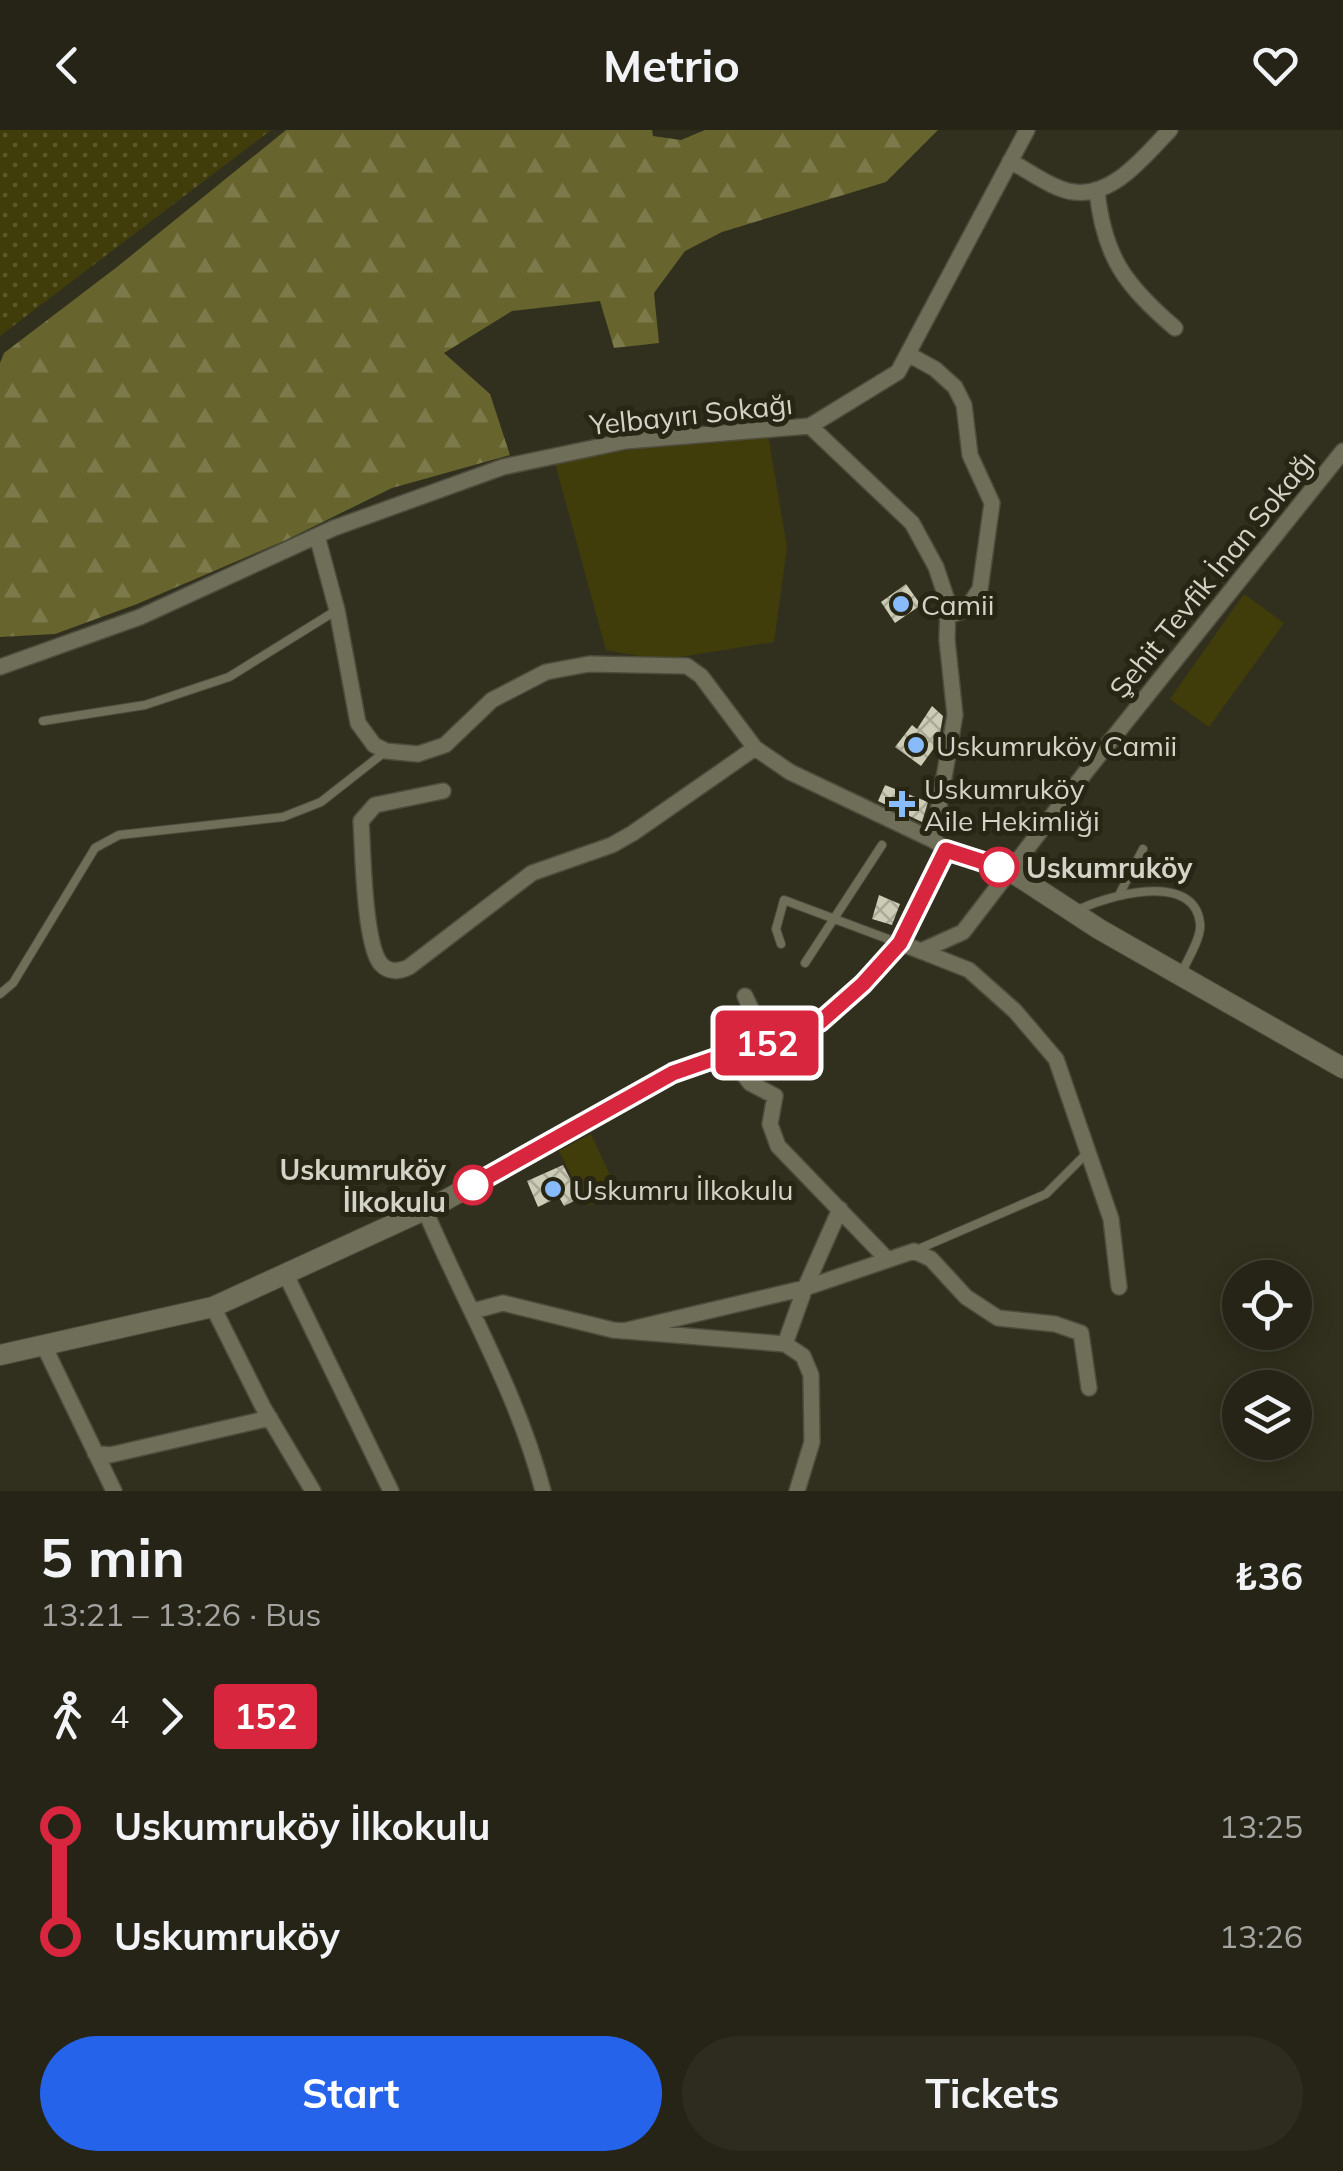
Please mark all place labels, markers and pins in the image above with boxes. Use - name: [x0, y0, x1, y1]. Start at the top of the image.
- place label: Camii: [921, 587, 994, 622]
- marker: Camii: [890, 593, 912, 615]
- place label: Uskumruköy Camii: [936, 728, 1177, 763]
- marker: Uskumruköy Camii: [905, 734, 927, 756]
- place label: Uskumruköy Aile Hekimliği: [924, 771, 1100, 838]
- marker: Uskumruköy Aile Hekimliği: [889, 791, 915, 817]
- marker: Uskumruköy: [980, 848, 1018, 886]
- place label: Uskumruköy: [1026, 850, 1193, 885]
- place label: Uskumruköy İlkokulu: [280, 1152, 447, 1219]
- marker: Uskumruköy İlkokulu: [454, 1166, 492, 1204]
- place label: Uskumru İlkokulu: [573, 1172, 793, 1207]
- marker: Uskumru İlkokulu: [542, 1178, 564, 1200]

